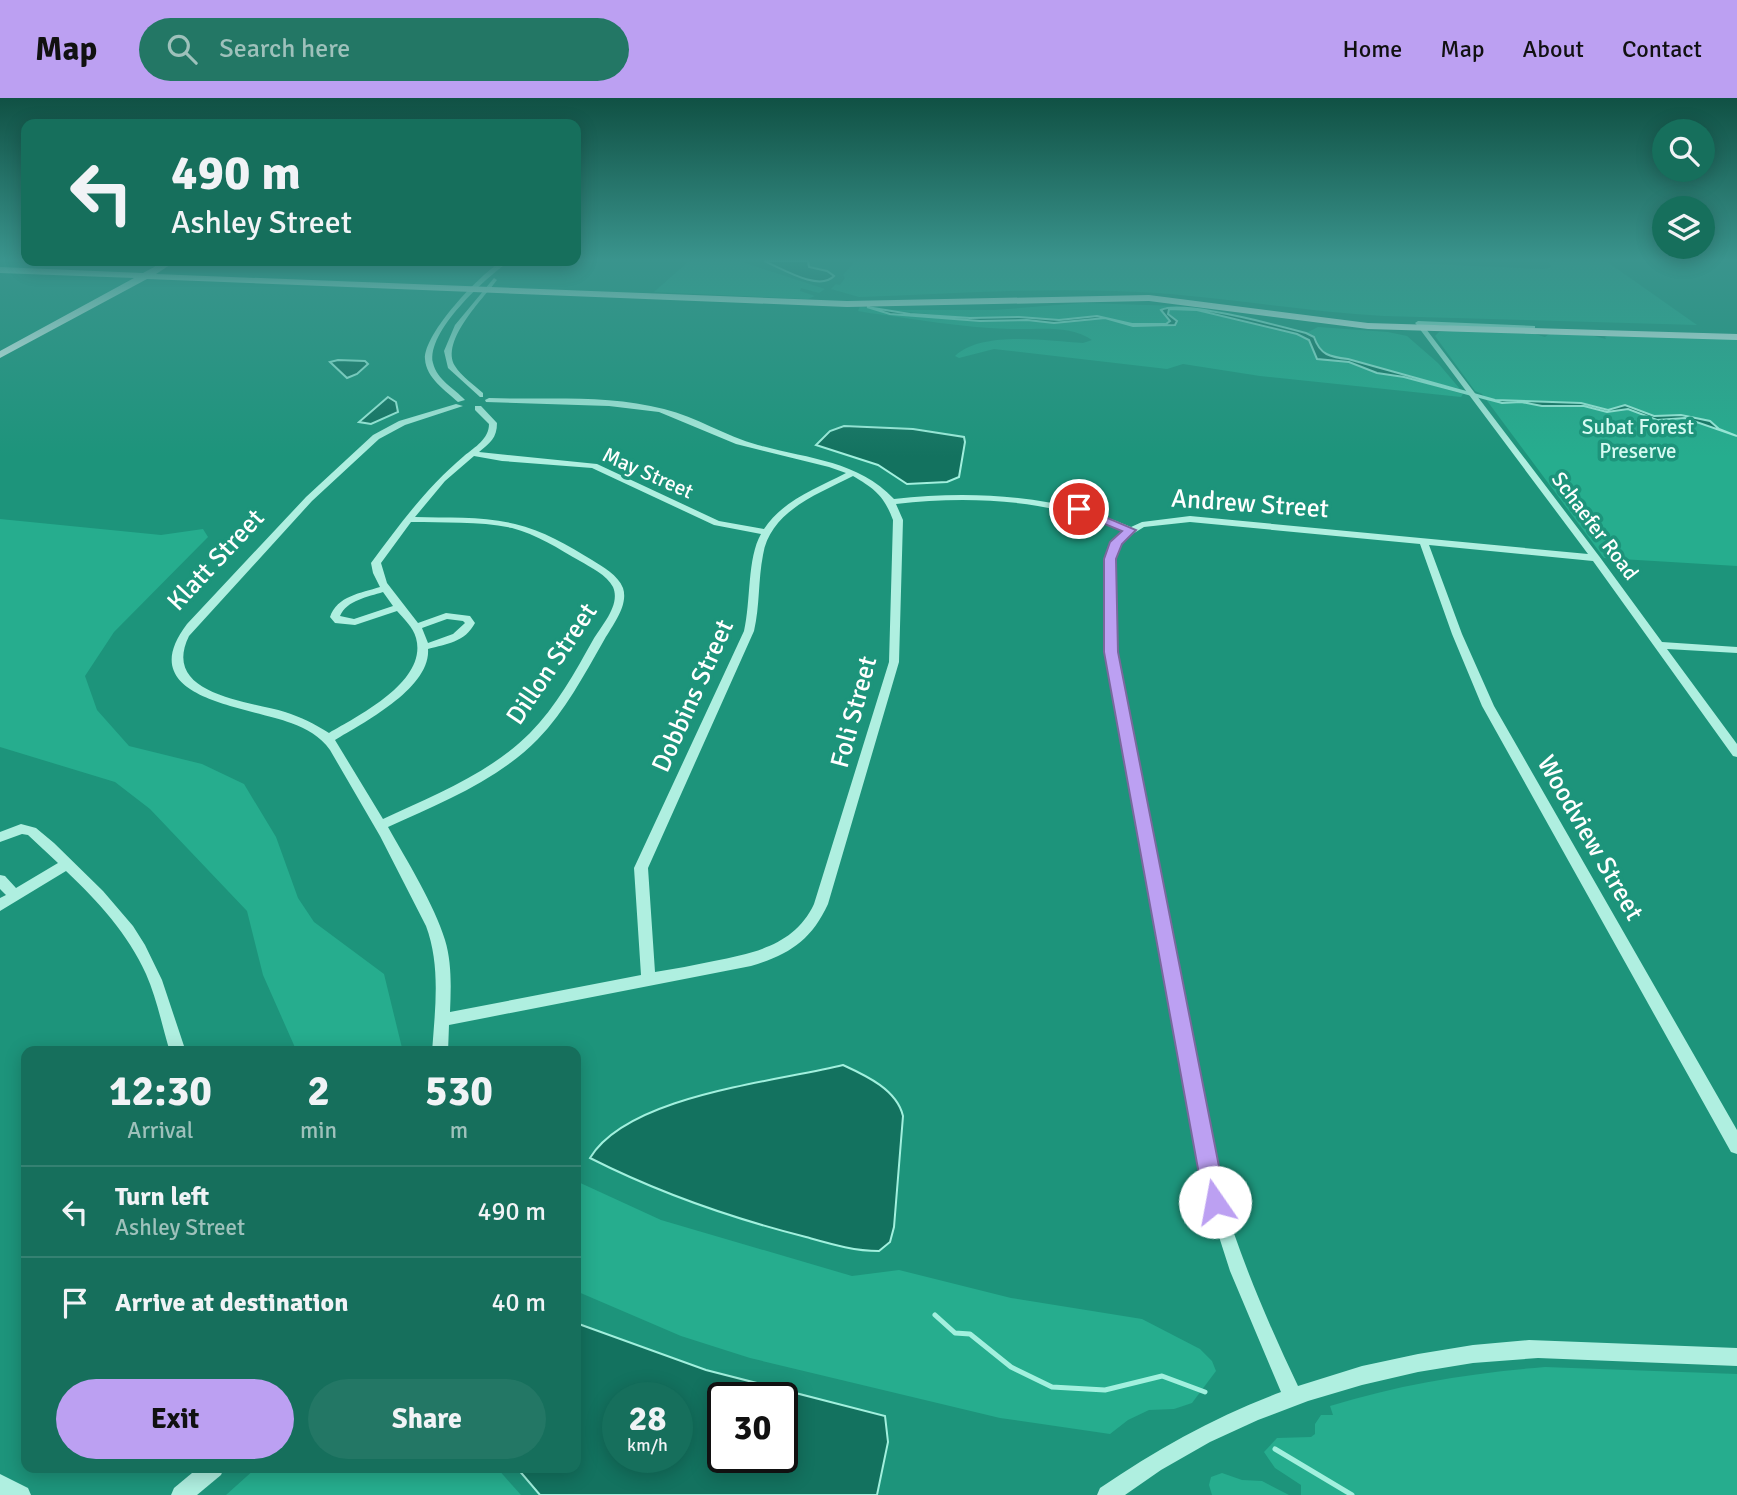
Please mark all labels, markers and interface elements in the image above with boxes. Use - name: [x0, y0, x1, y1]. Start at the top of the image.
- search box: [139, 18, 629, 81]
- text: Map: [35, 29, 97, 70]
- icon: search: [163, 30, 201, 68]
- text: Search here: [219, 33, 350, 65]
- text: Home: [1342, 34, 1402, 64]
- text: Map: [1440, 34, 1485, 64]
- text: About: [1523, 34, 1584, 64]
- text: Contact: [1622, 34, 1702, 64]
- map controls: [1652, 119, 1715, 259]
- button: search: [1652, 119, 1715, 182]
- text: 490 m: [171, 143, 301, 203]
- icon: left: [56, 147, 147, 238]
- button: layers: [1652, 196, 1715, 259]
- text: Ashley Street: [171, 203, 352, 242]
- park label: Subat Forest Preserve: [1582, 414, 1694, 464]
- street label: May Street: [599, 441, 697, 505]
- street label: Schaefer Road: [1546, 467, 1644, 585]
- pin: [1049, 479, 1109, 539]
- street label: Andrew Street: [1170, 483, 1330, 525]
- icon: arrive: [1060, 490, 1098, 528]
- street label: Klatt Street: [161, 502, 271, 618]
- street label: Dillon Street: [500, 597, 604, 731]
- street label: Dobbins Street: [645, 615, 741, 777]
- street label: Foli Street: [824, 653, 884, 771]
- street label: Woodview Street: [1530, 750, 1650, 926]
- text: 12:30: [109, 1066, 212, 1117]
- text: 2: [307, 1066, 330, 1117]
- text: 530: [425, 1066, 493, 1117]
- text: Arrival: [127, 1116, 194, 1145]
- text: min: [300, 1116, 337, 1145]
- text: m: [450, 1116, 468, 1145]
- position arrow: [1178, 1165, 1252, 1239]
- text: Turn left: [115, 1181, 209, 1213]
- icon: left: [56, 1193, 94, 1231]
- text: 490 m: [477, 1196, 546, 1228]
- text: Ashley Street: [115, 1213, 245, 1242]
- icon: arrive: [56, 1284, 94, 1322]
- text: Arrive at destination: [115, 1287, 348, 1319]
- text: 40 m: [491, 1287, 546, 1319]
- button: Exit: [56, 1379, 294, 1459]
- button: Share: [308, 1379, 546, 1459]
- speed limit sign: 30: [707, 1382, 798, 1473]
- text: 28: [629, 1397, 666, 1440]
- text: km/h: [627, 1434, 668, 1456]

